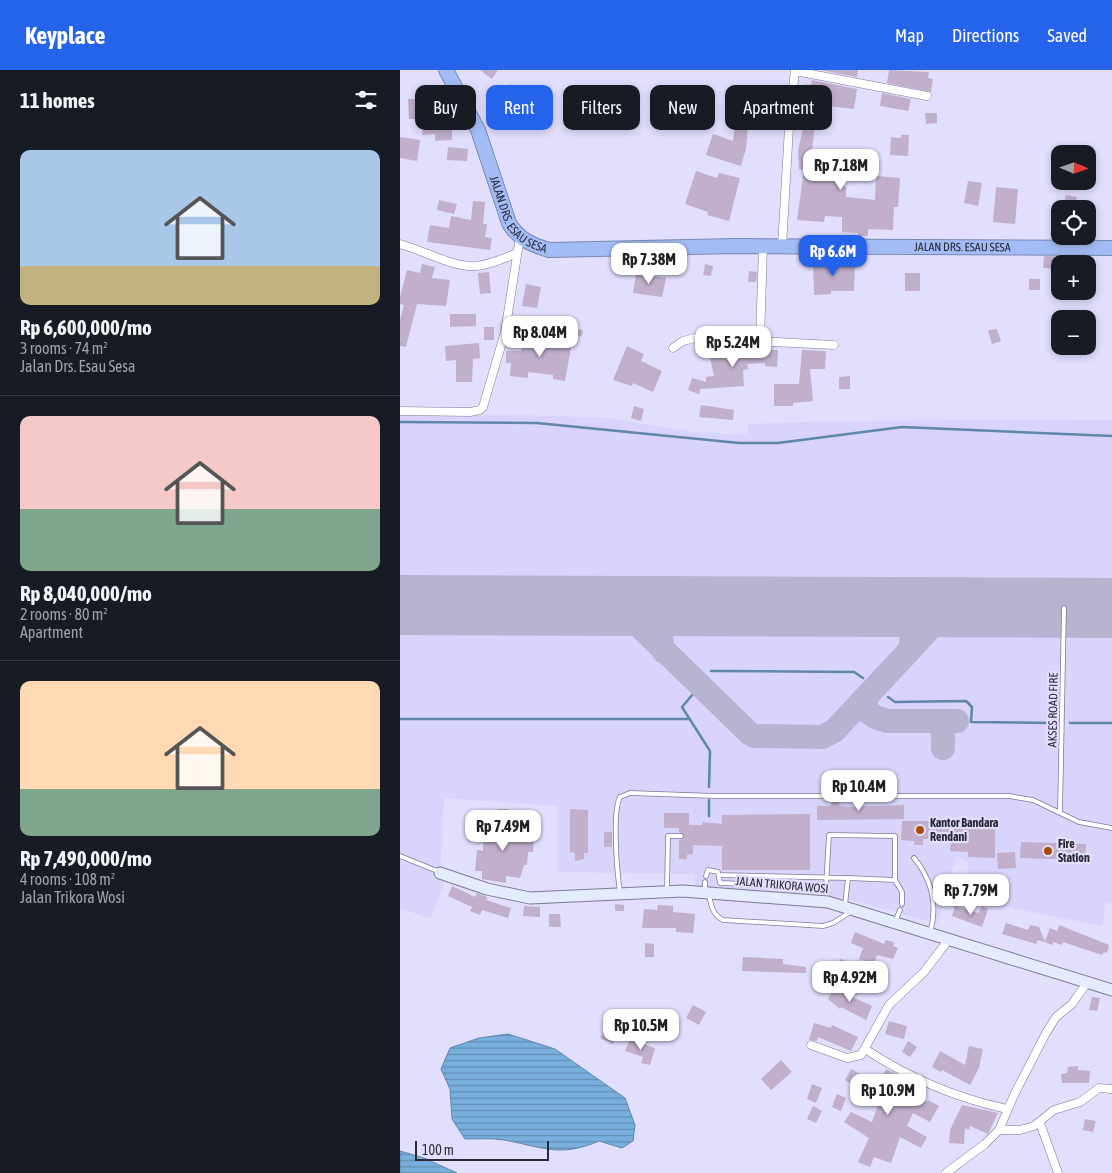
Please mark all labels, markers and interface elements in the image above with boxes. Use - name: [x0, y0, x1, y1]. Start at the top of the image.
- text: Keyplace: [25, 22, 106, 49]
- text: Map: [895, 25, 924, 46]
- text: Directions: [952, 25, 1019, 46]
- text: Saved: [1047, 25, 1087, 46]
- chip: Buy: [415, 85, 476, 130]
- chip: Rent: [486, 85, 553, 130]
- chip: Filters: [563, 85, 640, 130]
- chip: New: [650, 85, 715, 130]
- chip: Apartment: [725, 85, 832, 130]
- icon: filters: [352, 86, 380, 114]
- text: 11 homes: [20, 88, 95, 112]
- north arrow: [1051, 145, 1096, 190]
- map controls: [1051, 145, 1096, 355]
- pin: Rp 7.18M: [789, 148, 893, 191]
- text: Rp 7.18M: [814, 156, 868, 174]
- street label: JALAN DRS. ESAU SESA: [487, 174, 549, 256]
- icon: home: [155, 183, 245, 273]
- button: locate: [1051, 200, 1096, 245]
- pin: Rp 6.6M: [787, 234, 879, 277]
- street label: JALAN DRS. ESAU SESA: [914, 240, 1011, 254]
- pin: Rp 7.38M: [597, 242, 701, 285]
- text: Rp 6.6M: [810, 242, 856, 260]
- text: Rp 7.38M: [622, 250, 676, 268]
- button: +: [1051, 255, 1096, 300]
- button: −: [1051, 310, 1096, 355]
- text: Rp 6,600,000/mo: [20, 315, 152, 339]
- pin: Rp 8.04M: [488, 316, 592, 358]
- text: Rp 8.04M: [513, 323, 567, 341]
- pin: Rp 5.24M: [681, 326, 785, 368]
- text: Rp 5.24M: [706, 333, 760, 351]
- text: 3 rooms · 74 m²: [20, 339, 108, 357]
- text: Jalan Drs. Esau Sesa: [20, 357, 135, 375]
- icon: home: [155, 448, 245, 538]
- text: Rp 8,040,000/mo: [20, 581, 152, 605]
- text: 2 rooms · 80 m²: [20, 605, 108, 623]
- text: Apartment: [20, 623, 83, 641]
- street label: AKSES ROAD FIRE: [1045, 673, 1061, 747]
- icon: home: [155, 713, 245, 803]
- pin: Rp 10.4M: [807, 770, 911, 812]
- text: Rp 10.4M: [832, 777, 886, 795]
- pin: Rp 7.49M: [451, 810, 555, 852]
- place label: Kantor Bandara Rendani: [930, 816, 999, 844]
- text: Rp 7.49M: [476, 817, 530, 835]
- marker: Kantor Bandara Rendani: [914, 824, 926, 836]
- place label: Fire Station: [1058, 837, 1090, 865]
- marker: Fire Station: [1042, 845, 1054, 857]
- text: Rp 7,490,000/mo: [20, 846, 152, 870]
- text: 4 rooms · 108 m²: [20, 870, 115, 888]
- street label: JALAN TRIKORA WOSI: [735, 874, 829, 896]
- pin: Rp 7.79M: [919, 874, 1023, 916]
- text: Rp 7.79M: [944, 881, 998, 899]
- text: Jalan Trikora Wosi: [20, 888, 125, 906]
- pin: Rp 4.92M: [798, 960, 902, 1003]
- text: Rp 4.92M: [823, 968, 877, 986]
- pin: Rp 10.5M: [589, 1008, 693, 1051]
- text: Rp 10.5M: [614, 1016, 668, 1034]
- pin: Rp 10.9M: [836, 1074, 940, 1116]
- text: Rp 10.9M: [861, 1081, 915, 1099]
- scale bar: [415, 1138, 549, 1161]
- text: 100 m: [422, 1142, 454, 1158]

